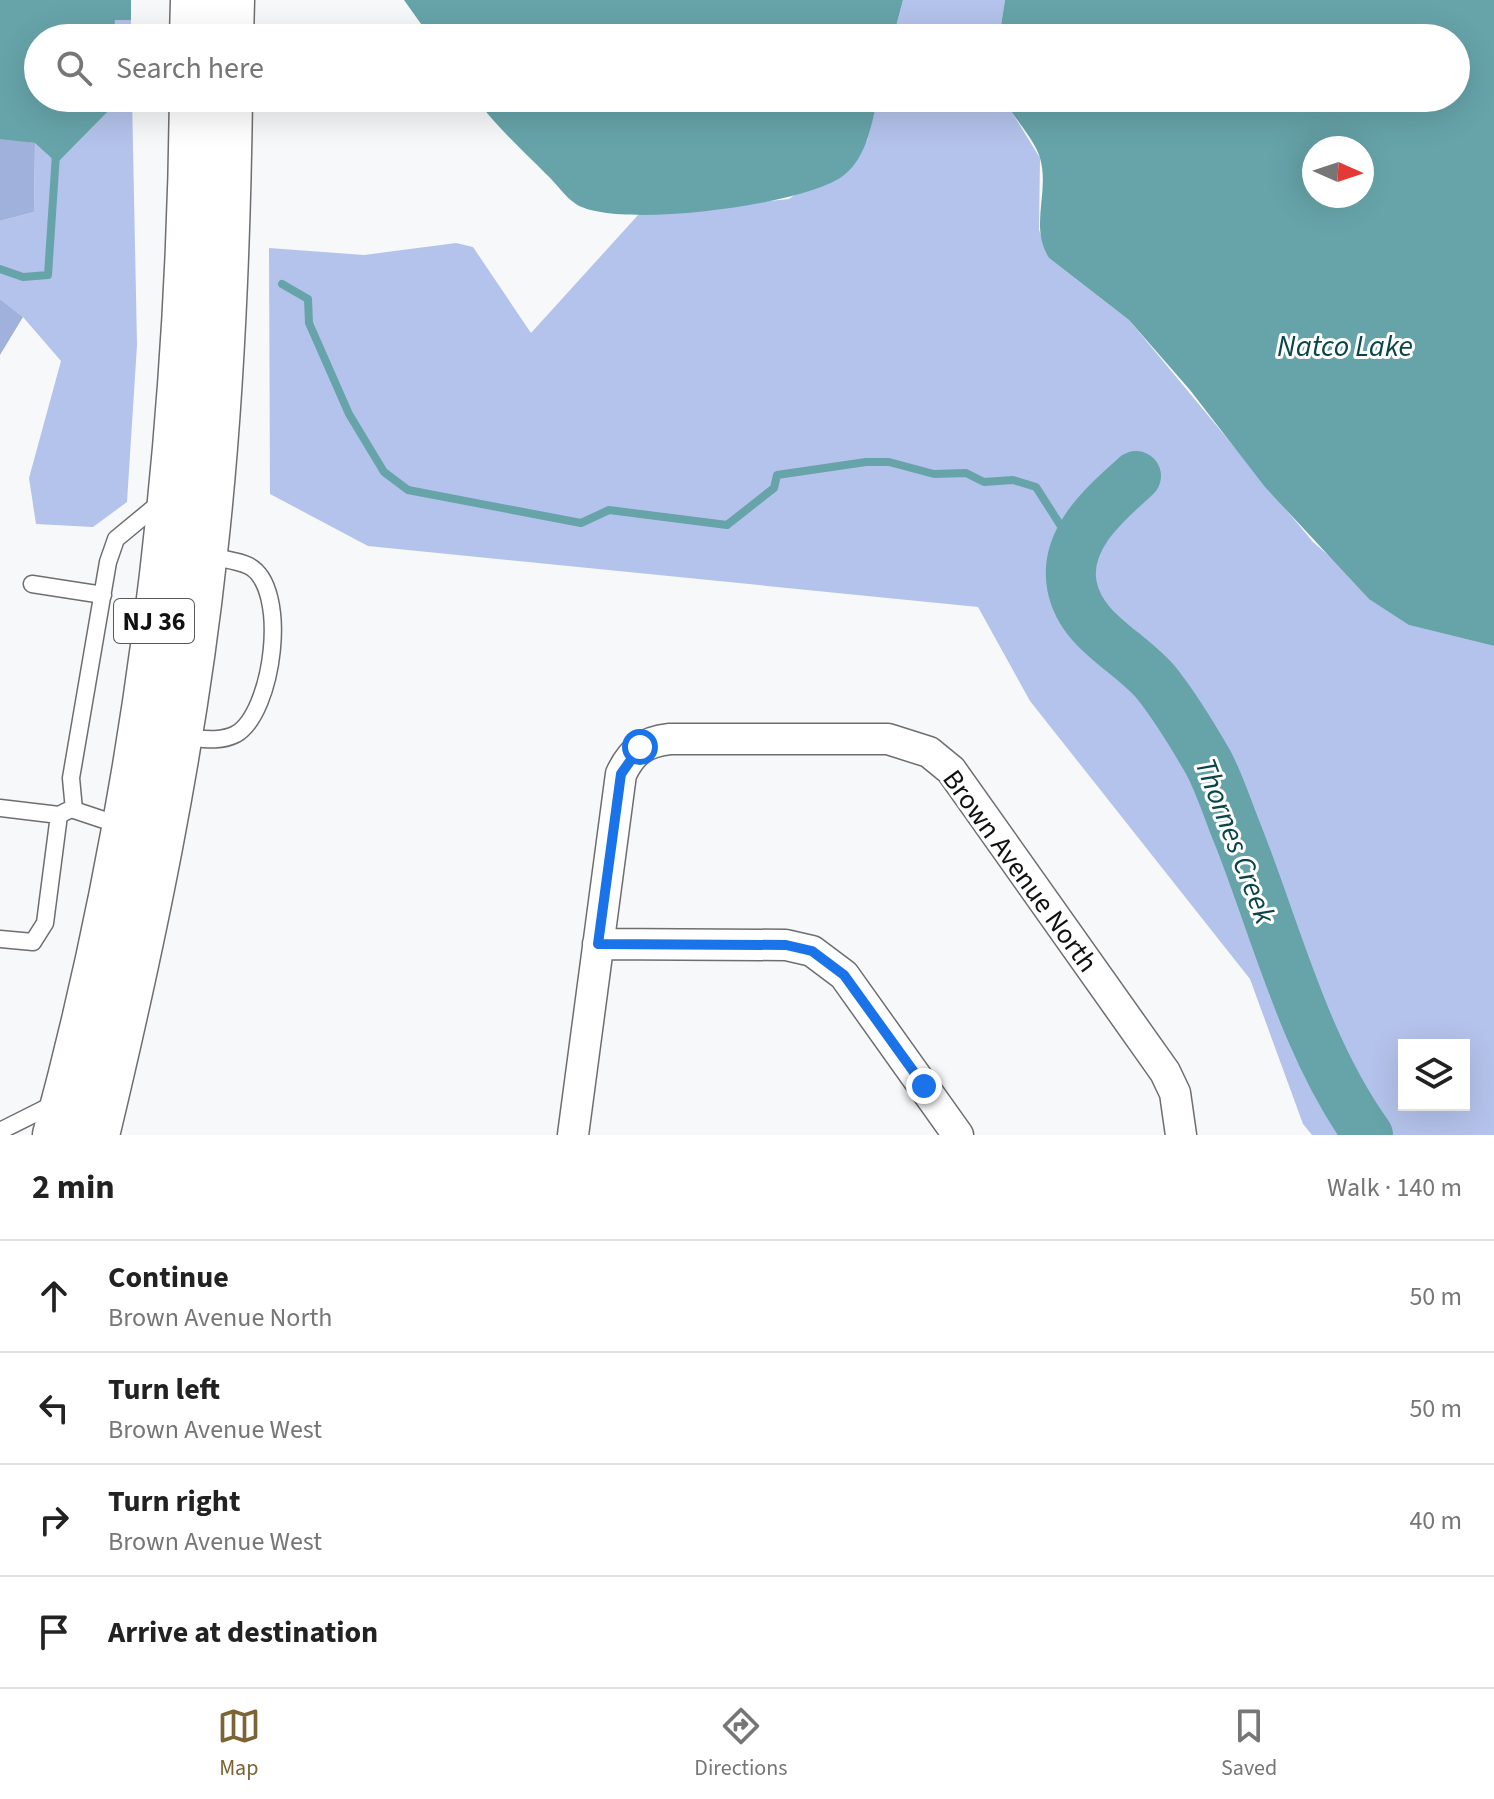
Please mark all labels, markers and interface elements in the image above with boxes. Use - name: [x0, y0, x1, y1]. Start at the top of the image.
- search box: [24, 24, 1470, 112]
- icon: search: [52, 46, 96, 90]
- text: Search here: [116, 47, 264, 90]
- north arrow: [1302, 136, 1374, 208]
- water label: Natco Lake: [1277, 325, 1413, 368]
- road number: NJ 36: [114, 599, 194, 643]
- route start: [622, 729, 658, 765]
- water label: Thornes Creek: [1184, 752, 1287, 931]
- street label: Brown Avenue North: [933, 762, 1107, 980]
- map controls: [1398, 1039, 1470, 1111]
- button: layers: [1398, 1039, 1470, 1111]
- route end: [906, 1068, 942, 1104]
- text: 2 min: [32, 1163, 115, 1212]
- text: Walk · 140 m: [1327, 1169, 1462, 1206]
- text: Continue: [108, 1256, 229, 1299]
- icon: ahead: [32, 1274, 76, 1318]
- text: 50 m: [1409, 1278, 1462, 1315]
- text: Brown Avenue North: [108, 1299, 332, 1336]
- text: Turn left: [108, 1368, 220, 1411]
- icon: left: [32, 1386, 76, 1430]
- text: 50 m: [1409, 1390, 1462, 1427]
- text: Brown Avenue West: [108, 1411, 322, 1448]
- text: Turn right: [108, 1480, 240, 1523]
- icon: right: [32, 1498, 76, 1542]
- text: 40 m: [1409, 1502, 1462, 1539]
- text: Brown Avenue West: [108, 1523, 322, 1560]
- icon: arrive: [32, 1610, 76, 1654]
- text: Arrive at destination: [108, 1611, 378, 1654]
- tab: Map: [217, 1704, 261, 1784]
- tab: Directions: [694, 1704, 787, 1784]
- tab: Saved: [1221, 1704, 1277, 1784]

